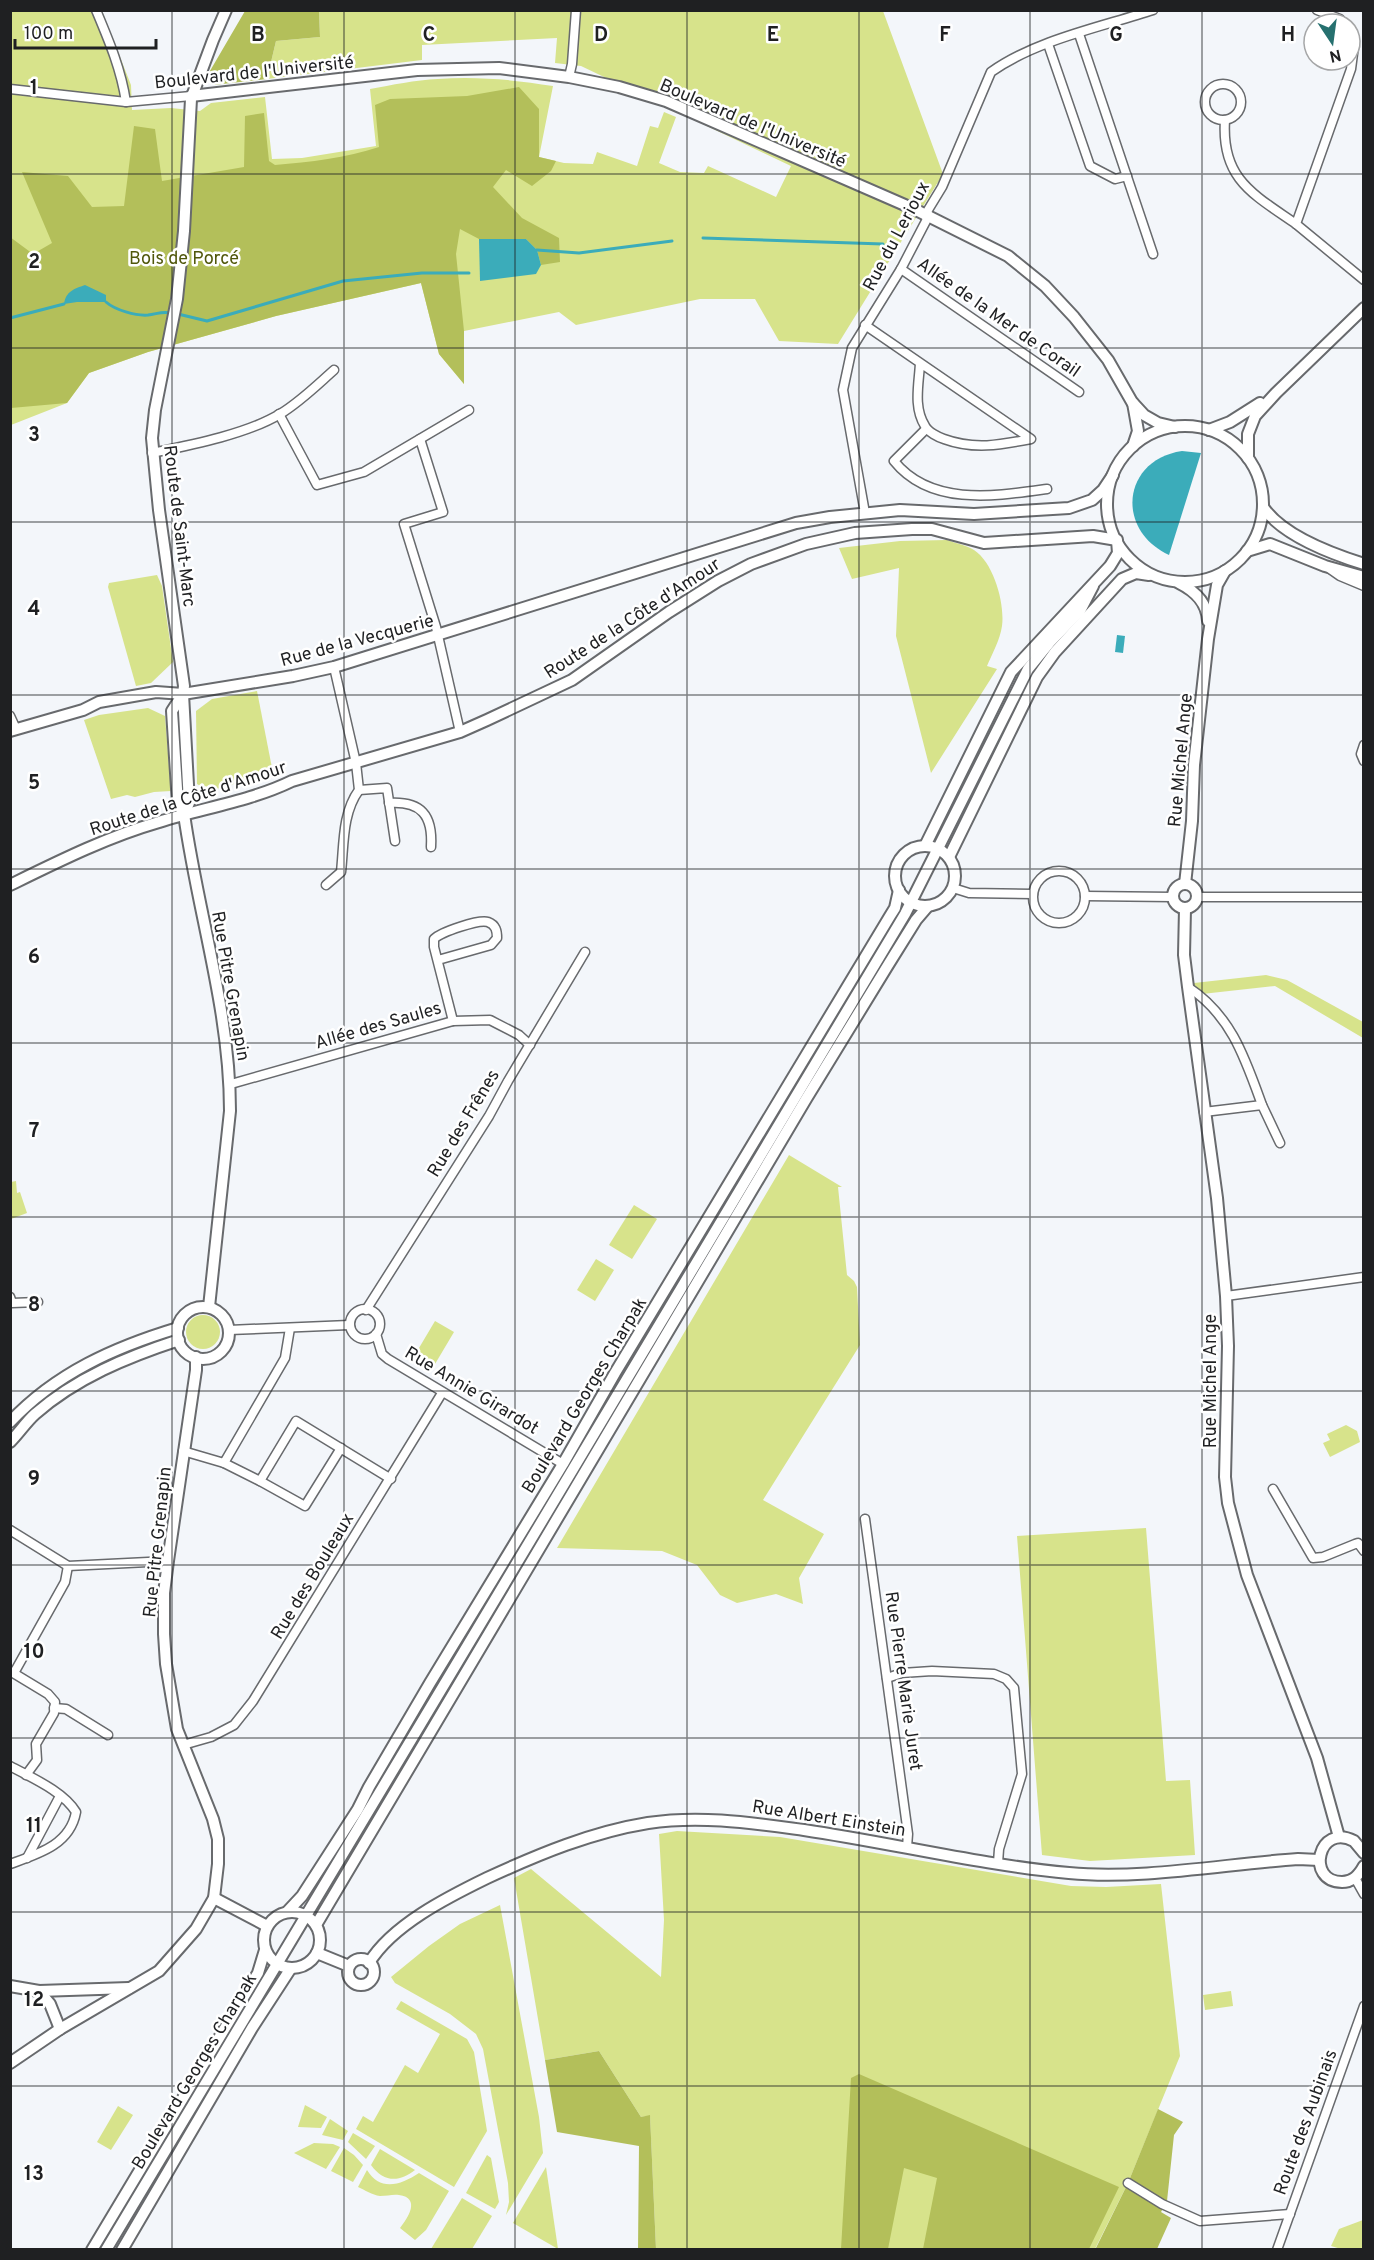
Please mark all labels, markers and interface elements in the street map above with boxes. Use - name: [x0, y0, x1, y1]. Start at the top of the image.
- scale bar: [15, 12, 156, 50]
- north arrow: [1302, 12, 1362, 72]
- text: 100 m: [24, 23, 73, 46]
- text: B: [251, 23, 265, 49]
- text: C: [423, 23, 435, 49]
- text: D: [594, 23, 608, 49]
- text: E: [767, 23, 779, 49]
- text: F: [939, 23, 951, 49]
- text: G: [1109, 23, 1123, 49]
- text: H: [1281, 23, 1295, 49]
- text: N: [1327, 44, 1343, 66]
- street label: Boulevard de l'Université: [153, 52, 355, 95]
- street label: Boulevard de l'Université: [656, 75, 849, 174]
- text: 1: [30, 76, 38, 102]
- street label: Rue du Lerioux: [859, 178, 936, 296]
- park label: Bois de Porcé: [129, 248, 239, 271]
- text: 2: [28, 250, 40, 276]
- street label: Allée de la Mer de Corail: [912, 253, 1084, 383]
- text: 3: [28, 423, 40, 449]
- street label: Route de Saint-Marc: [157, 444, 200, 609]
- street label: Route de la Côte d'Amour: [540, 554, 725, 685]
- text: 4: [28, 597, 40, 623]
- street label: Rue de la Vecquerie: [278, 610, 437, 673]
- street label: Rue Michel Ange: [1164, 692, 1199, 828]
- street label: Route de la Côte d'Amour: [87, 757, 290, 842]
- text: 5: [28, 771, 40, 797]
- street label: Rue Pitre Grenapin: [205, 910, 254, 1063]
- text: 6: [28, 945, 40, 971]
- street label: Allée des Saules: [312, 997, 444, 1055]
- street label: Rue des Frênes: [423, 1066, 506, 1182]
- text: 7: [29, 1119, 39, 1145]
- text: 8: [28, 1293, 40, 1319]
- street label: Boulevard Georges Charpak: [518, 1294, 653, 1498]
- street label: Rue Michel Ange: [1200, 1314, 1223, 1448]
- street label: Rue Annie Girardot: [400, 1342, 543, 1440]
- street label: Rue Pitre Grenapin: [139, 1466, 178, 1619]
- text: 9: [28, 1467, 40, 1493]
- street label: Rue des Bouleaux: [266, 1509, 360, 1644]
- street label: Rue Pierre Marie Juret: [879, 1590, 926, 1772]
- text: 10: [23, 1640, 45, 1666]
- street label: Rue Albert Einstein: [750, 1796, 907, 1843]
- text: 11: [26, 1814, 42, 1840]
- street label: Boulevard Georges Charpak: [128, 1970, 263, 2174]
- text: 12: [24, 1988, 44, 2014]
- street label: Route des Aubinais: [1269, 2046, 1343, 2199]
- text: 13: [24, 2162, 44, 2188]

